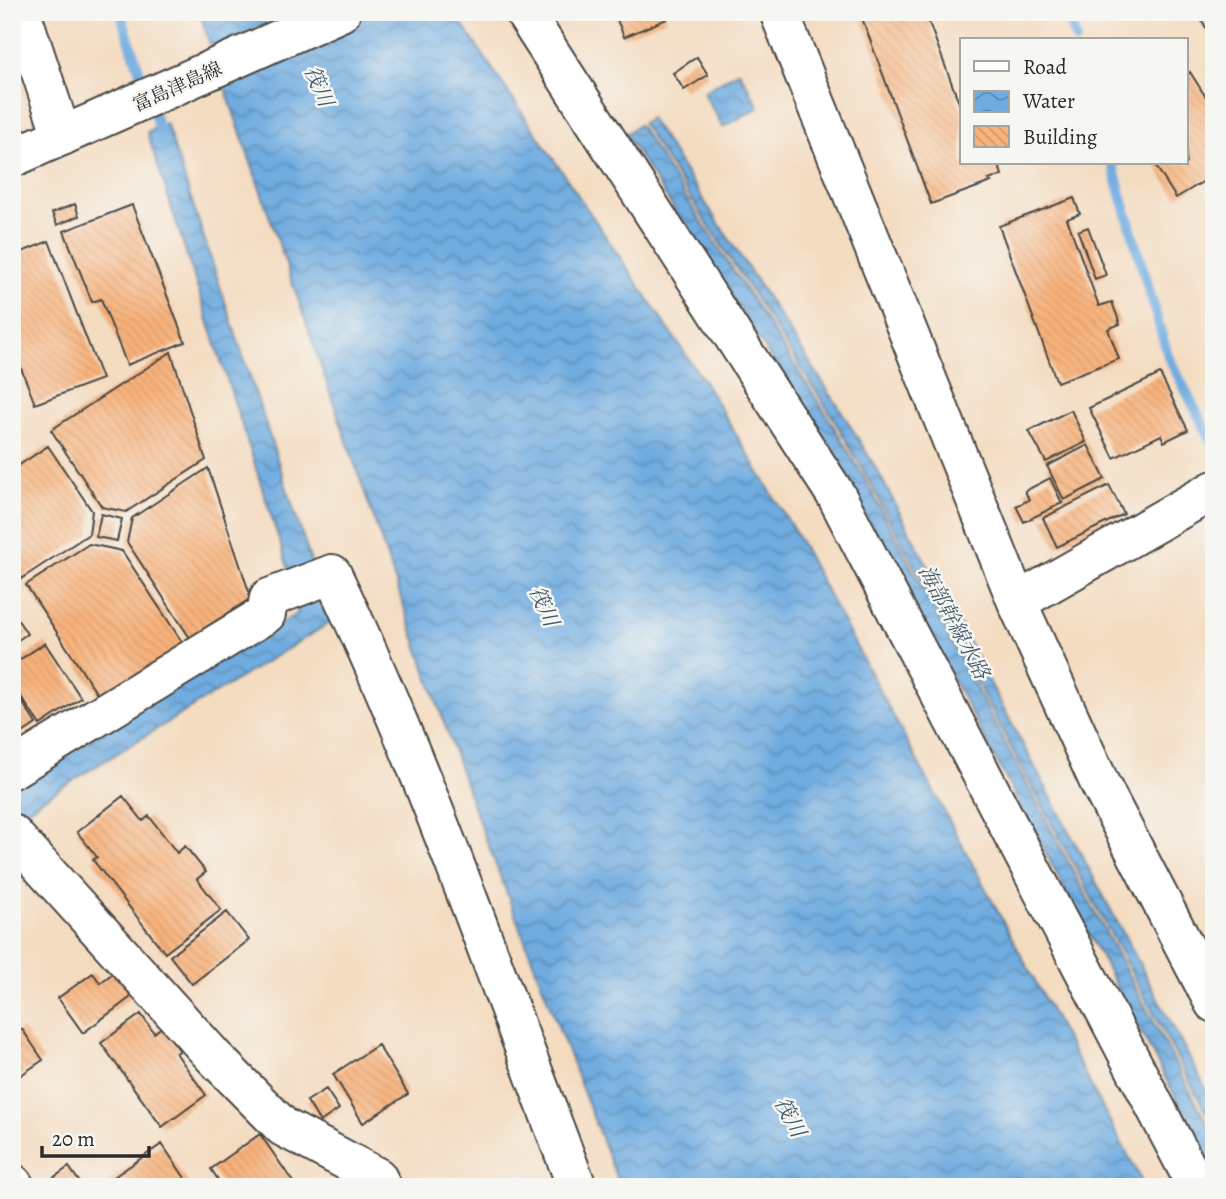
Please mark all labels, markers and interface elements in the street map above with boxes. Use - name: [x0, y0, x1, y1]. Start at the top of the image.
- legend: [960, 38, 1188, 164]
- text: Road: [1023, 53, 1067, 81]
- street label: 富島津島線: [129, 56, 226, 118]
- water label: 筏川: [298, 61, 341, 113]
- text: Water: [1022, 87, 1075, 115]
- text: Building: [1023, 123, 1098, 151]
- water label: 海部幹線水路: [912, 560, 997, 686]
- water label: 筏川: [523, 581, 566, 633]
- water label: 筏川: [768, 1092, 813, 1144]
- scale bar: [42, 1115, 149, 1159]
- text: 20 m: [52, 1125, 95, 1153]

